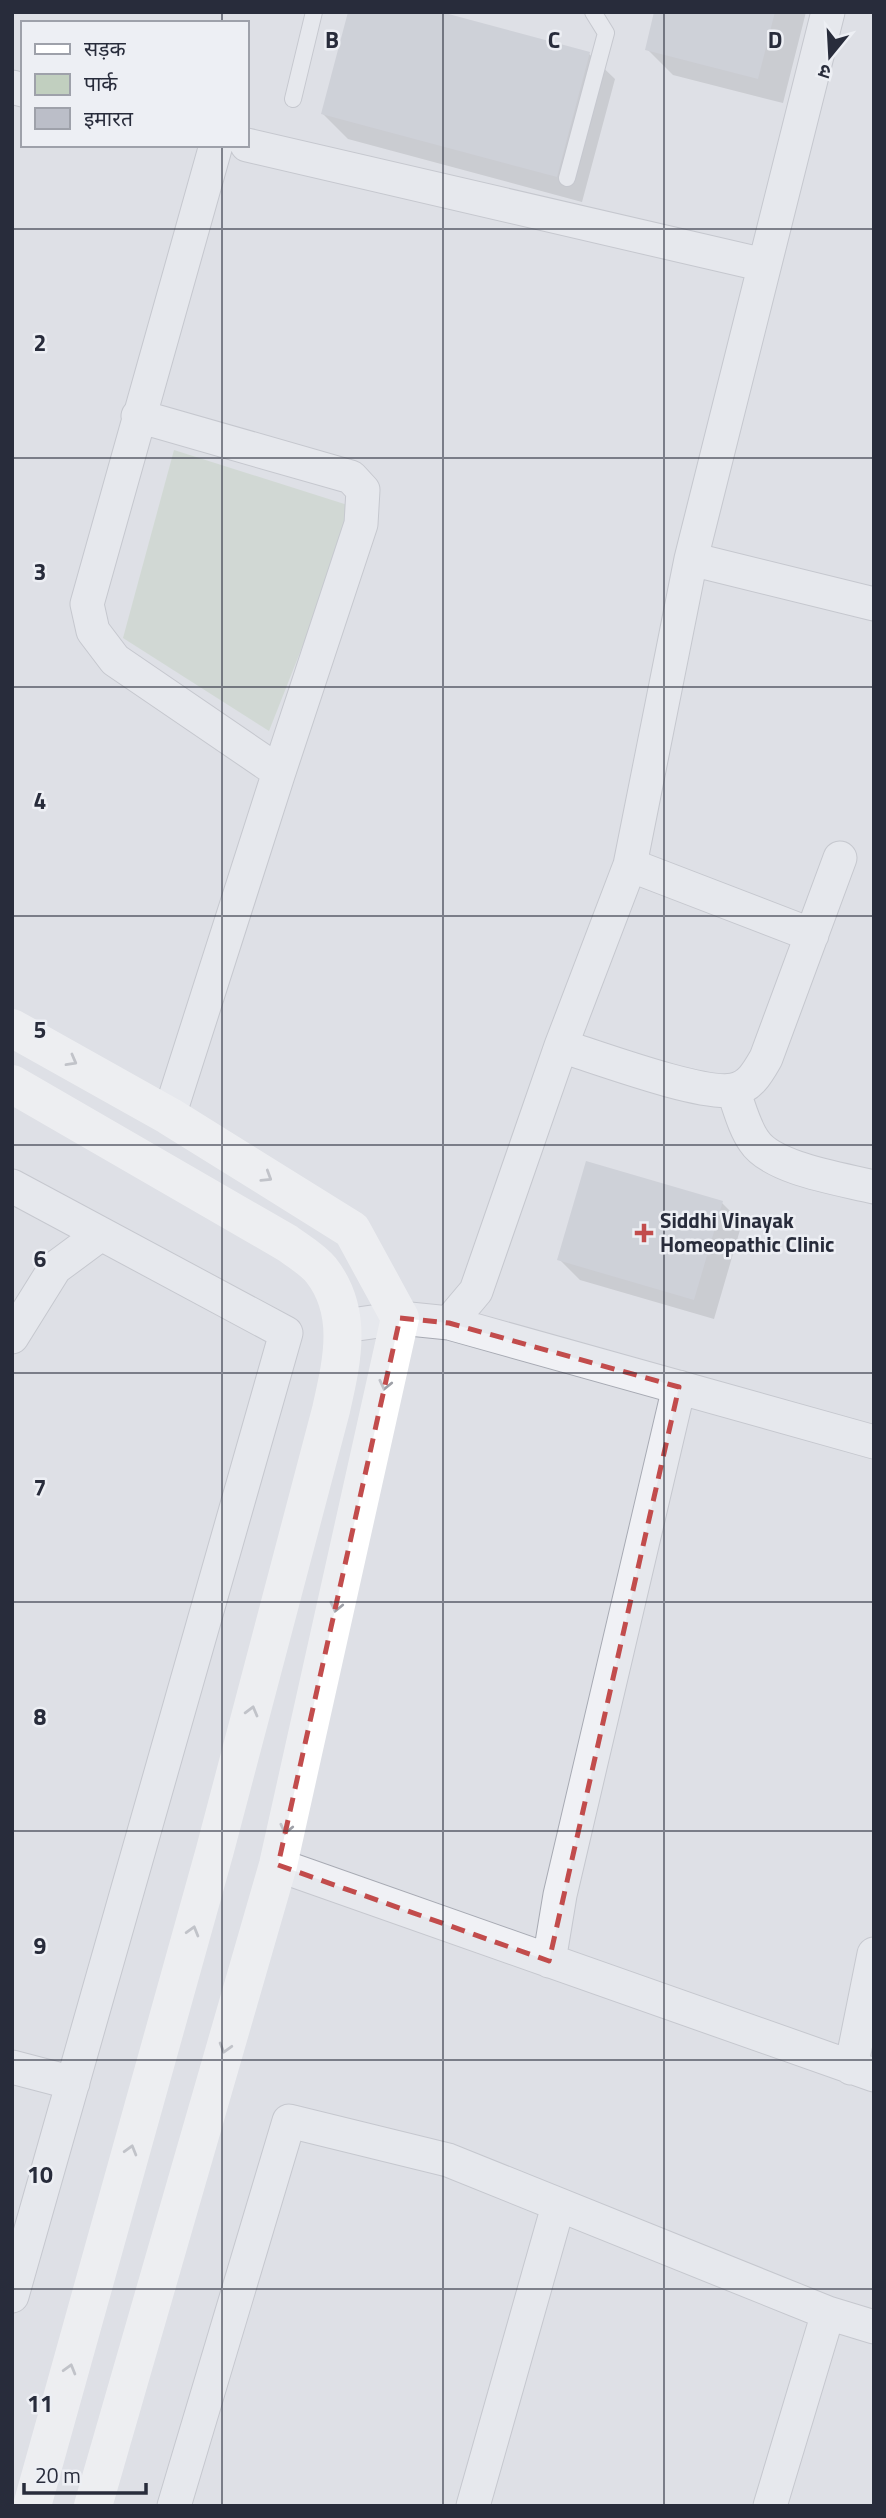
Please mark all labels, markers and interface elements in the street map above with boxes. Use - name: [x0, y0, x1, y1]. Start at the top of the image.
- legend: [21, 21, 248, 147]
- north arrow: [795, 21, 865, 91]
- text: B: [325, 22, 339, 57]
- text: C: [548, 22, 560, 57]
- text: D: [768, 22, 782, 57]
- text: सड़क: [84, 32, 126, 64]
- text: उ: [814, 57, 834, 88]
- text: पार्क: [84, 67, 118, 99]
- text: इमारत: [84, 102, 134, 134]
- text: 2: [34, 325, 46, 360]
- text: 3: [34, 554, 46, 589]
- text: 4: [34, 783, 46, 818]
- text: 5: [34, 1012, 46, 1047]
- one-way arrow: [64, 1053, 77, 1066]
- one-way arrow: [260, 1169, 273, 1182]
- place label: Siddhi Vinayak Homeopathic Clinic: [660, 1204, 834, 1260]
- marker: Siddhi Vinayak Homeopathic Clinic: [634, 1223, 654, 1243]
- text: 6: [34, 1241, 47, 1276]
- one-way arrow: [379, 1379, 394, 1391]
- text: 7: [34, 1470, 46, 1505]
- one-way arrow: [329, 1601, 344, 1613]
- text: 8: [34, 1699, 47, 1734]
- one-way arrow: [244, 1706, 258, 1718]
- one-way arrow: [280, 1823, 294, 1835]
- one-way arrow: [184, 1925, 199, 1937]
- text: 9: [34, 1928, 47, 1963]
- one-way arrow: [219, 2042, 233, 2054]
- one-way arrow: [123, 2144, 138, 2156]
- text: 10: [27, 2157, 53, 2192]
- one-way arrow: [62, 2363, 76, 2375]
- text: 11: [27, 2386, 53, 2421]
- scale bar: [24, 2452, 147, 2496]
- text: 20 m: [35, 2459, 81, 2491]

